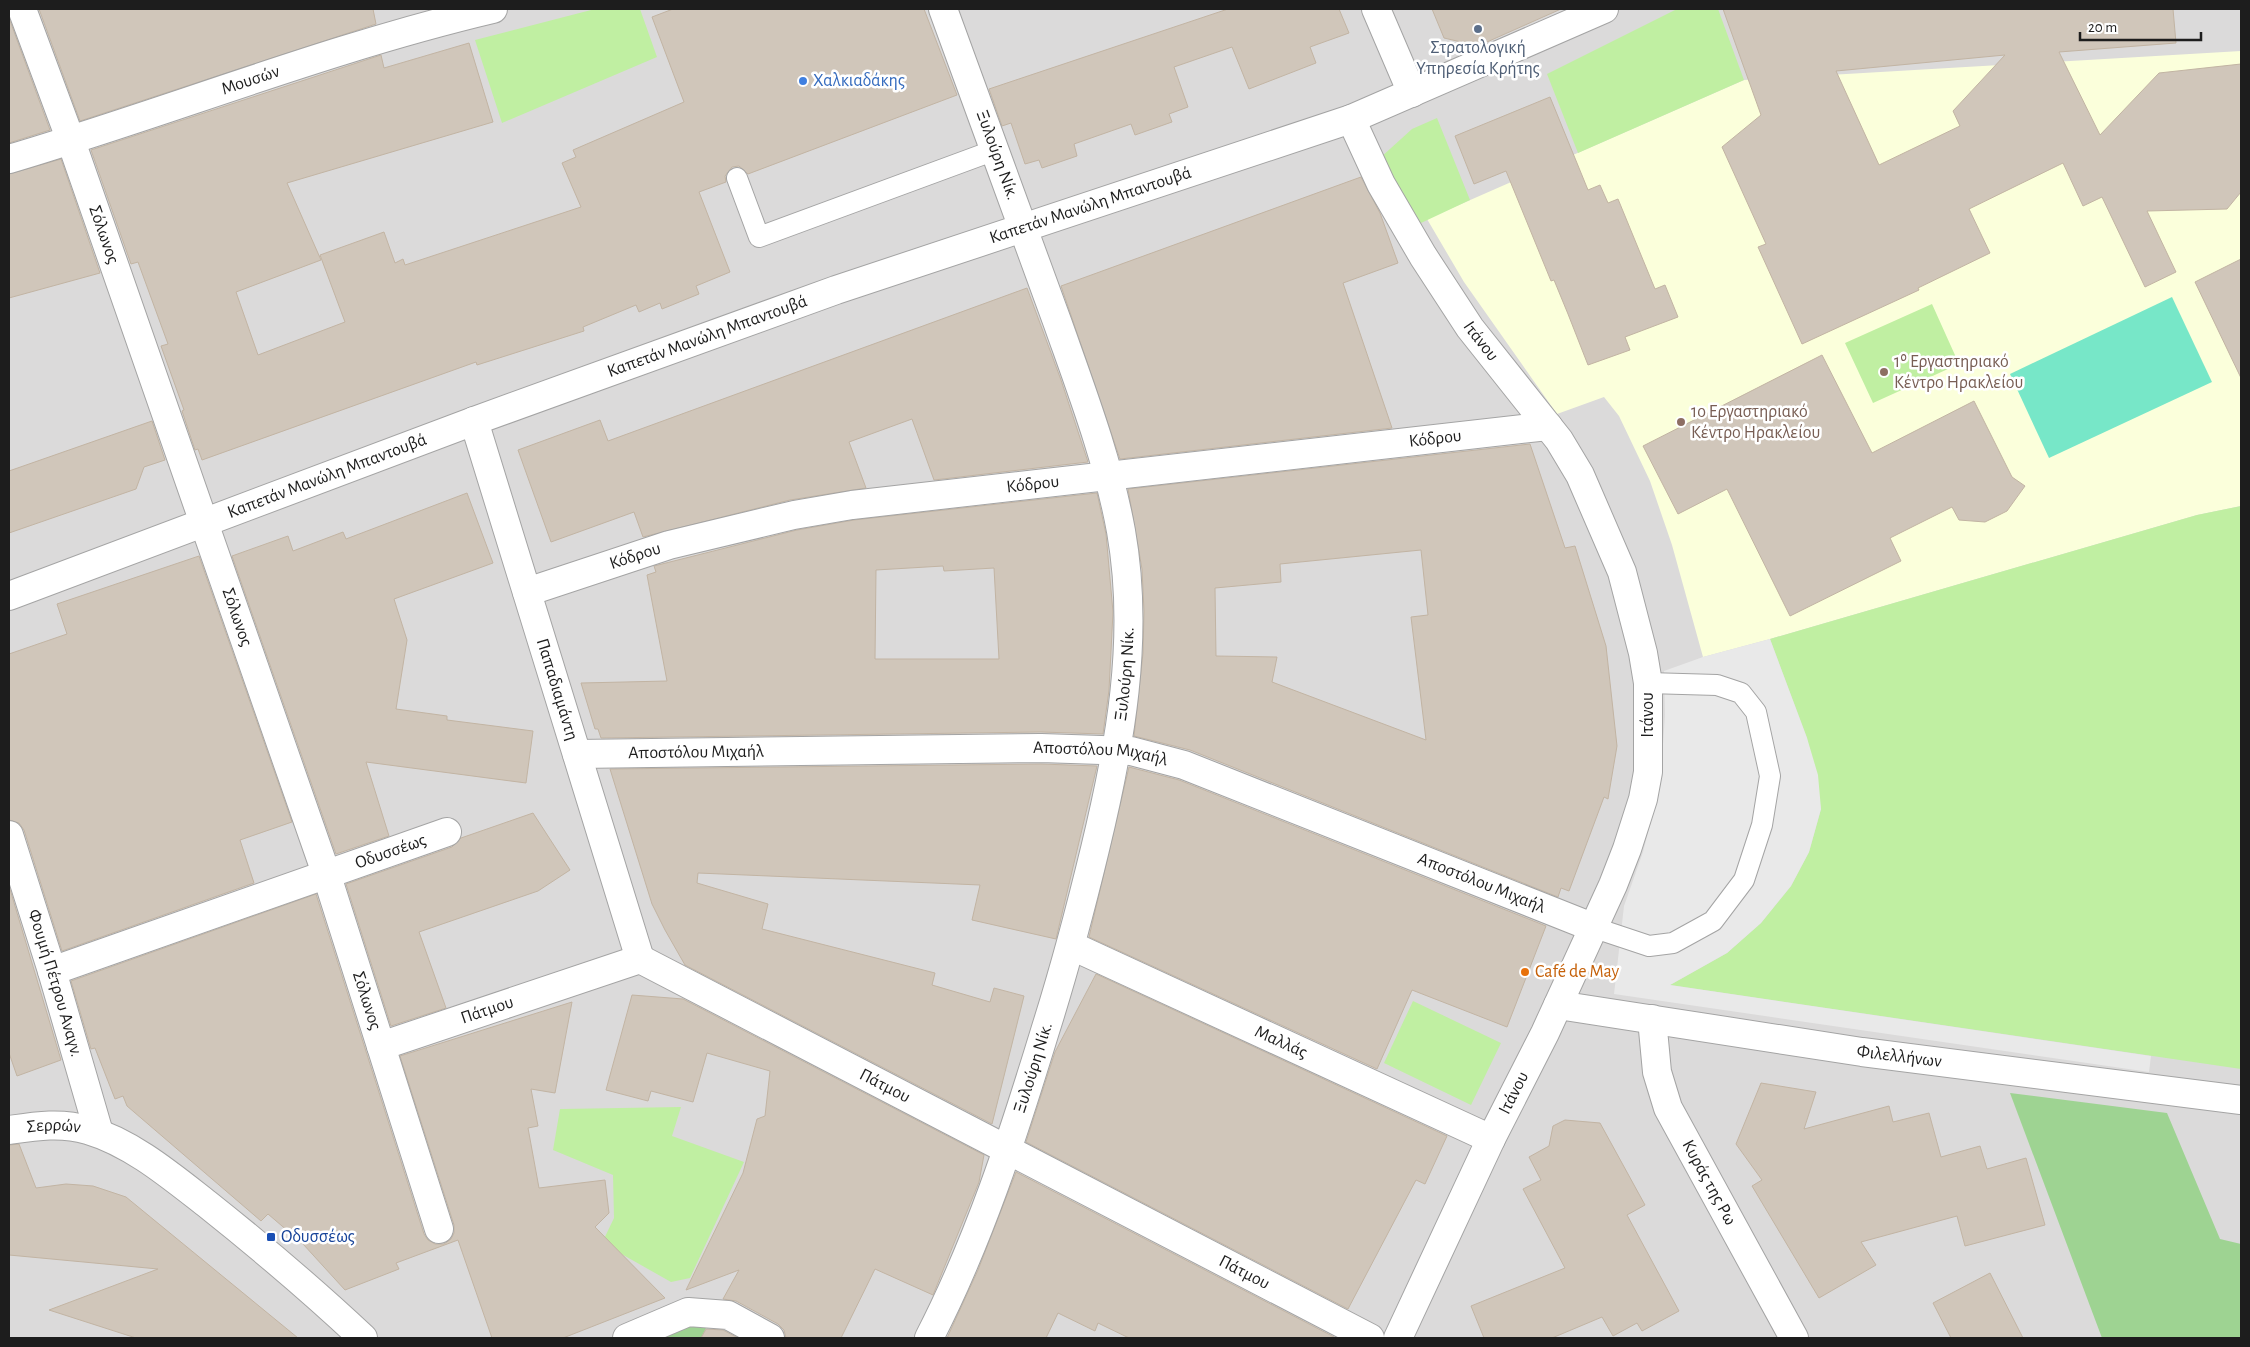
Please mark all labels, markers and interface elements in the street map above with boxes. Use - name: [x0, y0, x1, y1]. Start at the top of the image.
- scale bar: [2080, 10, 2201, 42]
- text: 20 m: [2088, 20, 2117, 35]
- marker: Στρατολογική Υπηρεσία Κρήτης: [1472, 23, 1484, 35]
- place label: Στρατολογική Υπηρεσία Κρήτης: [1416, 39, 1540, 78]
- street label: Μουσών: [219, 62, 282, 98]
- place label: Χαλκιαδάκης: [813, 72, 905, 90]
- marker: Χαλκιαδάκης: [797, 75, 809, 87]
- street label: Ξυλούρη Νίκ.: [972, 107, 1023, 202]
- street label: Καπετάν Μανώλη Μπαντουβά: [987, 164, 1194, 247]
- street label: Σόλωνος: [85, 203, 122, 266]
- street label: Καπετάν Μανώλη Μπαντουβά: [605, 292, 810, 381]
- street label: Ιτάνου: [1459, 318, 1502, 365]
- place label: 1⁰ Εργαστηριακό Κέντρο Ηρακλείου: [1894, 353, 2023, 392]
- marker: 1⁰ Εργαστηριακό Κέντρο Ηρακλείου: [1878, 366, 1890, 378]
- place label: 1ο Εργαστηριακό Κέντρο Ηρακλείου: [1691, 403, 1820, 442]
- marker: 1ο Εργαστηριακό Κέντρο Ηρακλείου: [1675, 416, 1687, 428]
- street label: Κόδρου: [1408, 427, 1463, 451]
- street label: Καπετάν Μανώλη Μπαντουβά: [225, 431, 429, 522]
- street label: Κόδρου: [1006, 473, 1060, 496]
- street label: Κόδρου: [607, 539, 663, 573]
- street label: Σόλωνος: [218, 586, 255, 649]
- street label: Ξυλούρη Νίκ.: [1112, 627, 1137, 722]
- street label: Παπαδιαμάντη: [533, 636, 581, 743]
- street label: Ιτάνου: [1639, 692, 1657, 738]
- street label: Αποστόλου Μιχαήλ: [1033, 739, 1170, 769]
- street label: Αποστόλου Μιχαήλ: [628, 743, 764, 762]
- street label: Οδυσσέως: [353, 831, 428, 873]
- street label: Αποστόλου Μιχαήλ: [1415, 850, 1548, 917]
- street label: Φουμή Πέτρου Αναγν.: [24, 907, 85, 1059]
- place label: Café de May: [1535, 963, 1620, 981]
- marker: Café de May: [1519, 966, 1531, 978]
- street label: Σόλωνος: [349, 969, 384, 1032]
- street label: Πάτμου: [458, 993, 516, 1028]
- street label: Ξυλούρη Νίκ.: [1011, 1020, 1056, 1116]
- street label: Μαλλάς: [1252, 1022, 1310, 1062]
- street label: Φιλελλήνων: [1855, 1042, 1943, 1071]
- street label: Πάτμου: [856, 1066, 913, 1107]
- street label: Ιτάνου: [1496, 1069, 1532, 1117]
- street label: Σερρών: [26, 1116, 83, 1137]
- street label: Κυράς της Ρω: [1678, 1137, 1739, 1228]
- place label: Οδυσσέως: [281, 1228, 355, 1246]
- marker: Οδυσσέως: [265, 1231, 277, 1243]
- street label: Πάτμου: [1216, 1252, 1273, 1293]

